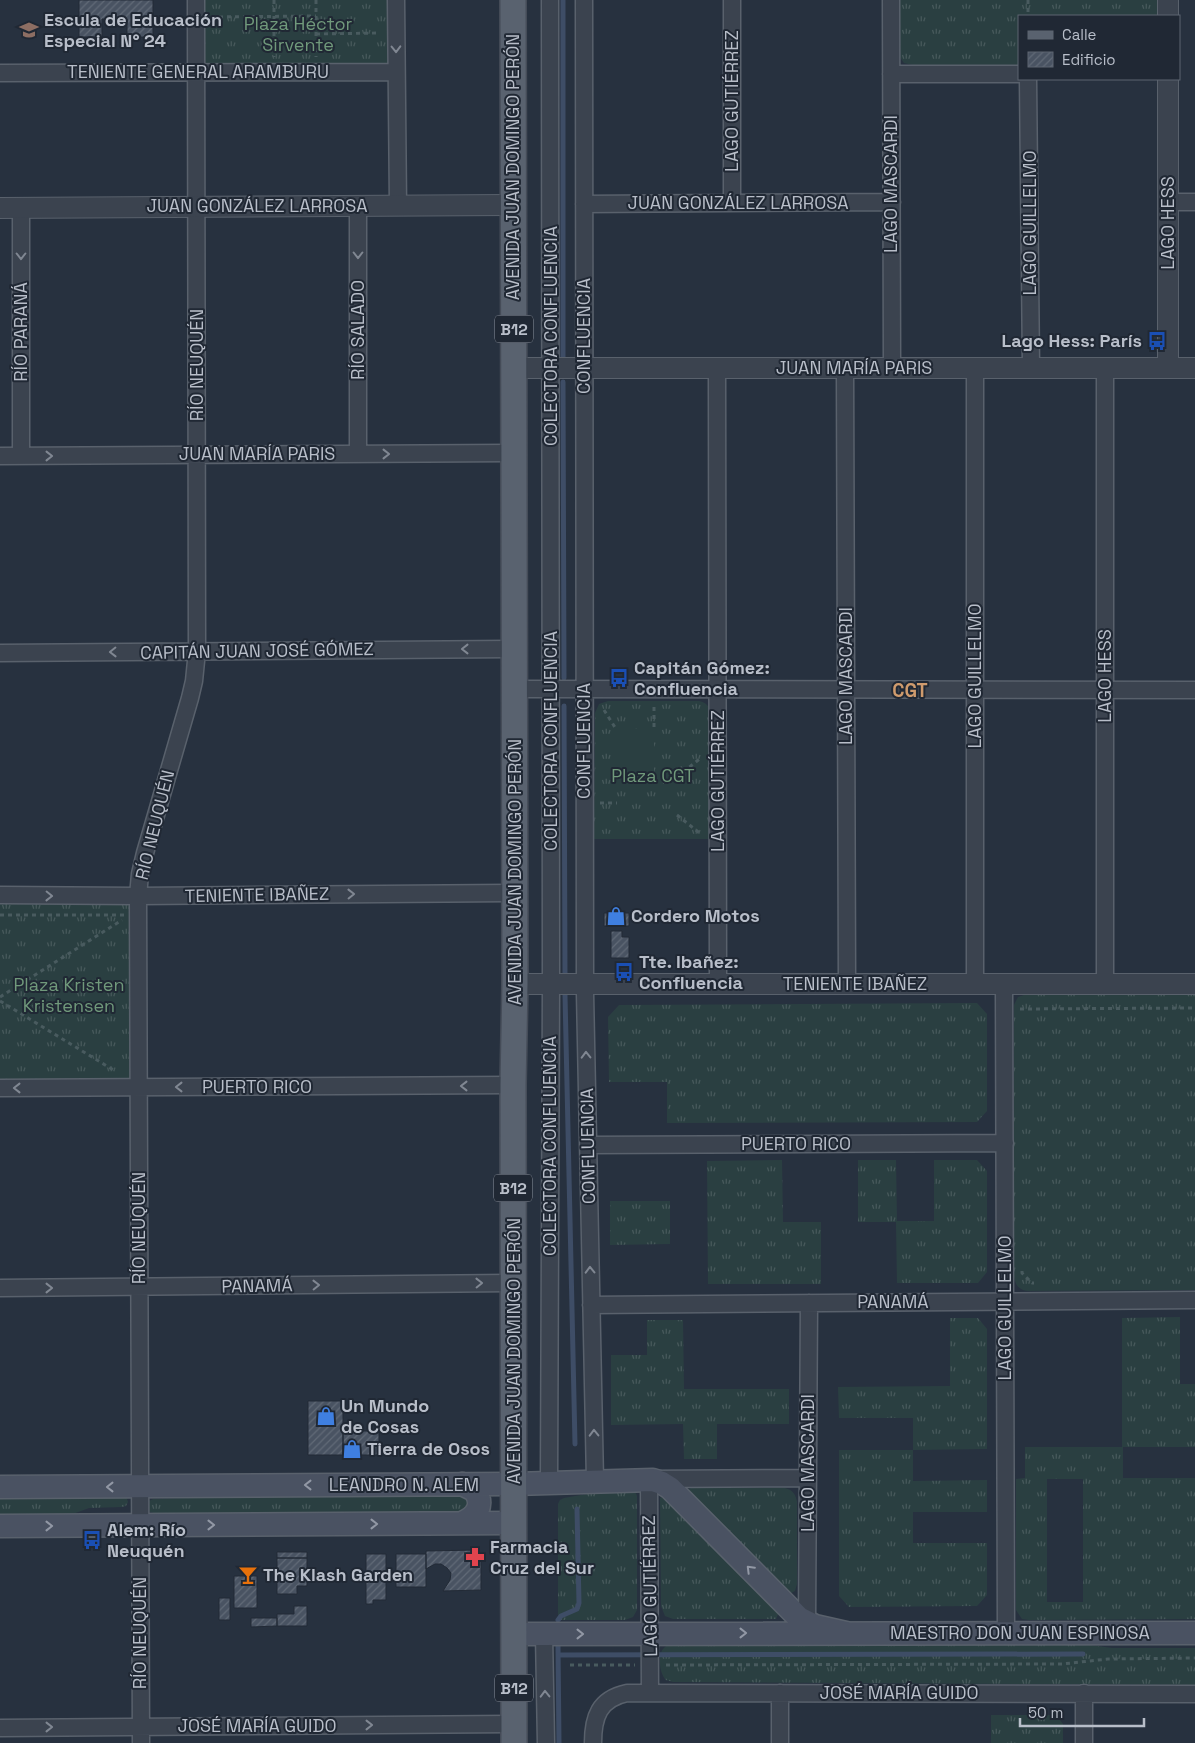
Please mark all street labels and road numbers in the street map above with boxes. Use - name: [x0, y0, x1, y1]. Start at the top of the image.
- street label: LAGO GUTIÉRREZ: [720, 30, 743, 172]
- street label: AVENIDA JUAN DOMINGO PERÓN: [501, 34, 524, 300]
- street label: TENIENTE GENERAL ARAMBURU: [67, 60, 329, 83]
- street label: LAGO MASCARDI: [879, 115, 902, 253]
- street label: LAGO GUILLELMO: [1018, 150, 1041, 296]
- street label: LAGO HESS: [1156, 176, 1179, 270]
- street label: JUAN GONZÁLEZ LARROSA: [627, 191, 849, 214]
- street label: JUAN GONZÁLEZ LARROSA: [146, 194, 368, 217]
- street label: COLECTORA CONFLUENCIA: [539, 226, 562, 446]
- street label: CONFLUENCIA: [572, 278, 595, 394]
- street label: RÍO SALADO: [346, 280, 369, 380]
- street label: RÍO PARANÁ: [9, 282, 32, 382]
- street label: RÍO NEUQUÉN: [185, 309, 208, 421]
- road number: B12: [495, 316, 533, 342]
- street label: JUAN MARÍA PARIS: [776, 356, 932, 379]
- street label: JUAN MARÍA PARIS: [179, 442, 335, 465]
- street label: LAGO GUILLELMO: [963, 603, 986, 749]
- street label: LAGO MASCARDI: [834, 607, 857, 745]
- street label: LAGO HESS: [1093, 629, 1116, 723]
- street label: COLECTORA CONFLUENCIA: [539, 631, 562, 851]
- street label: CAPITÁN JUAN JOSÉ GÓMEZ: [140, 637, 374, 664]
- street label: CONFLUENCIA: [572, 683, 595, 799]
- street label: LAGO GUTIÉRREZ: [706, 710, 729, 852]
- street label: AVENIDA JUAN DOMINGO PERÓN: [503, 739, 526, 1005]
- street label: RÍO NEUQUÉN: [130, 767, 179, 882]
- street label: TENIENTE IBAÑEZ: [185, 882, 329, 907]
- street label: TENIENTE IBAÑEZ: [783, 972, 927, 995]
- street label: COLECTORA CONFLUENCIA: [538, 1036, 561, 1256]
- street label: PUERTO RICO: [202, 1075, 312, 1098]
- street label: CONFLUENCIA: [575, 1088, 600, 1204]
- street label: PUERTO RICO: [741, 1132, 851, 1155]
- street label: RÍO NEUQUÉN: [127, 1172, 150, 1284]
- road number: B12: [494, 1174, 532, 1202]
- street label: AVENIDA JUAN DOMINGO PERÓN: [502, 1218, 525, 1484]
- street label: LAGO GUILLELMO: [993, 1235, 1016, 1381]
- street label: PANAMÁ: [221, 1273, 293, 1298]
- street label: PANAMÁ: [857, 1290, 929, 1313]
- street label: LAGO MASCARDI: [796, 1394, 819, 1532]
- street label: LEANDRO N. ALEM: [329, 1473, 479, 1496]
- street label: LAGO GUTIÉRREZ: [637, 1515, 662, 1657]
- street label: RÍO NEUQUÉN: [128, 1577, 151, 1689]
- street label: MAESTRO DON JUAN ESPINOSA: [890, 1621, 1150, 1644]
- road number: B12: [495, 1675, 533, 1702]
- street label: JOSÉ MARÍA GUIDO: [820, 1681, 978, 1704]
- street label: JOSÉ MARÍA GUIDO: [178, 1714, 336, 1737]

